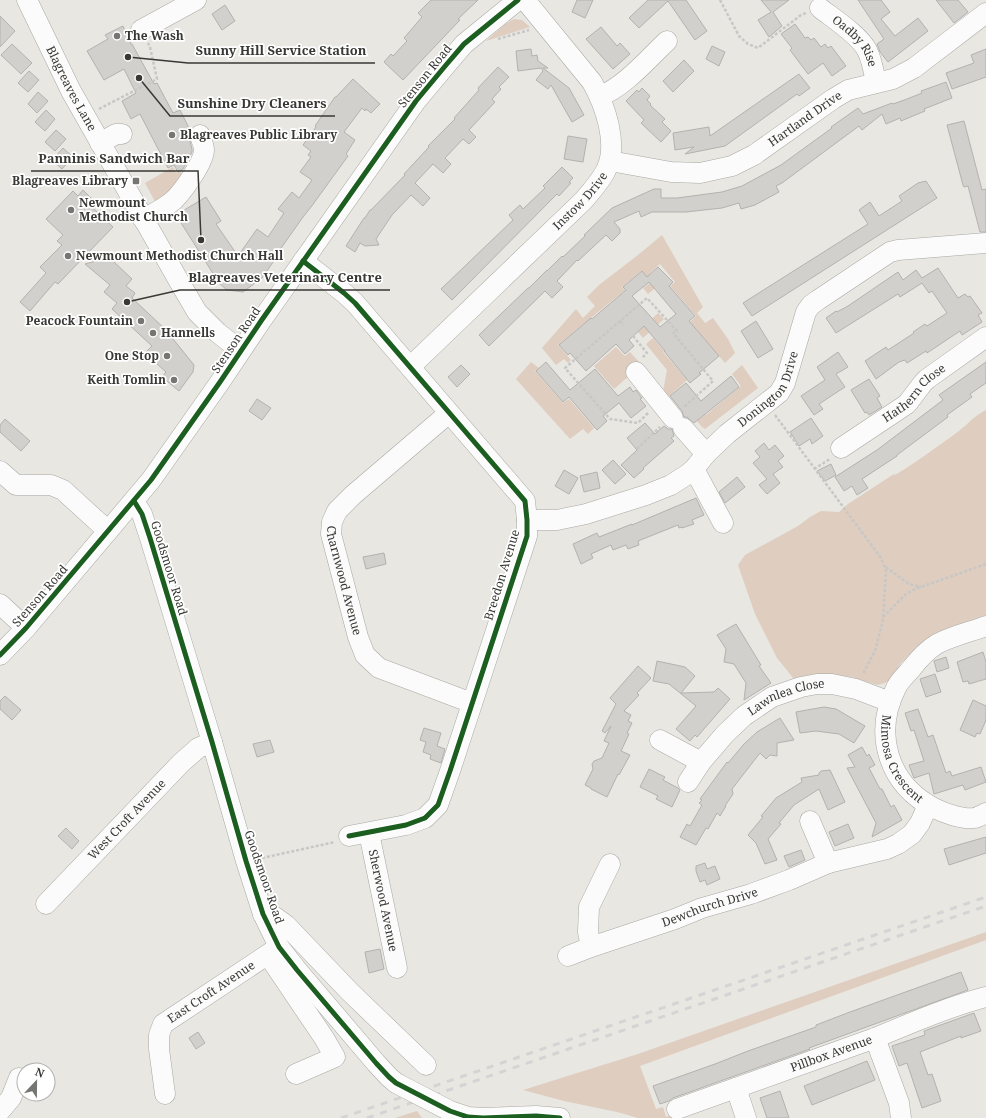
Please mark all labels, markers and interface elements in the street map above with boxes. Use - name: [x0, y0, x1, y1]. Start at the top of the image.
- street label: Oadby Rise: [829, 11, 881, 68]
- place label: The Wash: [125, 27, 184, 44]
- marker: The Wash: [112, 31, 122, 41]
- callout: Sunny Hill Service Station: [188, 38, 375, 63]
- street label: Stenson Road: [394, 40, 456, 111]
- text: Sunny Hill Service Station: [196, 41, 367, 59]
- street label: Blagreaves Lane: [42, 43, 101, 134]
- street label: Hartland Drive: [765, 87, 845, 150]
- callout: Sunshine Dry Cleaners: [170, 91, 335, 116]
- text: Sunshine Dry Cleaners: [177, 94, 327, 112]
- place label: Blagreaves Public Library: [180, 126, 337, 143]
- marker: Blagreaves Public Library: [167, 130, 177, 140]
- callout: Panninis Sandwich Bar: [31, 146, 198, 171]
- text: Panninis Sandwich Bar: [38, 149, 190, 167]
- street label: Instow Drive: [549, 169, 611, 234]
- place label: Blagreaves Library: [12, 172, 128, 189]
- marker: Blagreaves Library: [131, 176, 141, 186]
- place label: Newmount Methodist Church: [79, 194, 188, 225]
- marker: Newmount Methodist Church: [66, 205, 76, 215]
- place label: Newmount Methodist Church Hall: [76, 247, 284, 264]
- marker: Newmount Methodist Church Hall: [63, 251, 73, 261]
- callout: Blagreaves Veterinary Centre: [180, 265, 390, 290]
- text: Blagreaves Veterinary Centre: [188, 268, 382, 286]
- street label: Stenson Road: [207, 303, 265, 376]
- place label: Peacock Fountain: [26, 312, 133, 329]
- marker: Peacock Fountain: [136, 316, 146, 326]
- place label: Hannells: [161, 324, 215, 341]
- marker: Hannells: [148, 328, 158, 338]
- place label: One Stop: [105, 347, 159, 364]
- street label: Donington Drive: [734, 349, 802, 431]
- marker: One Stop: [162, 351, 172, 361]
- street label: Hathern Close: [879, 359, 949, 426]
- place label: Keith Tomlin: [87, 371, 166, 388]
- marker: Keith Tomlin: [169, 375, 179, 385]
- street label: Goodsmoor Road: [147, 518, 192, 618]
- street label: Charnwood Avenue: [323, 525, 366, 637]
- street label: Breedon Avenue: [480, 527, 523, 622]
- street label: Stenson Road: [8, 561, 72, 630]
- street label: Lawnlea Close: [744, 675, 824, 719]
- street label: Mimosa Crescent: [877, 714, 927, 807]
- street label: West Croft Avenue: [84, 775, 169, 863]
- street label: Goodsmoor Road: [240, 828, 289, 927]
- street label: Sherwood Avenue: [365, 848, 402, 953]
- street label: Dewchurch Drive: [659, 883, 760, 931]
- street label: East Croft Avenue: [164, 956, 258, 1027]
- street label: Pillbox Avenue: [788, 1031, 874, 1076]
- north arrow: [16, 1062, 56, 1102]
- text: N: [33, 1064, 47, 1081]

